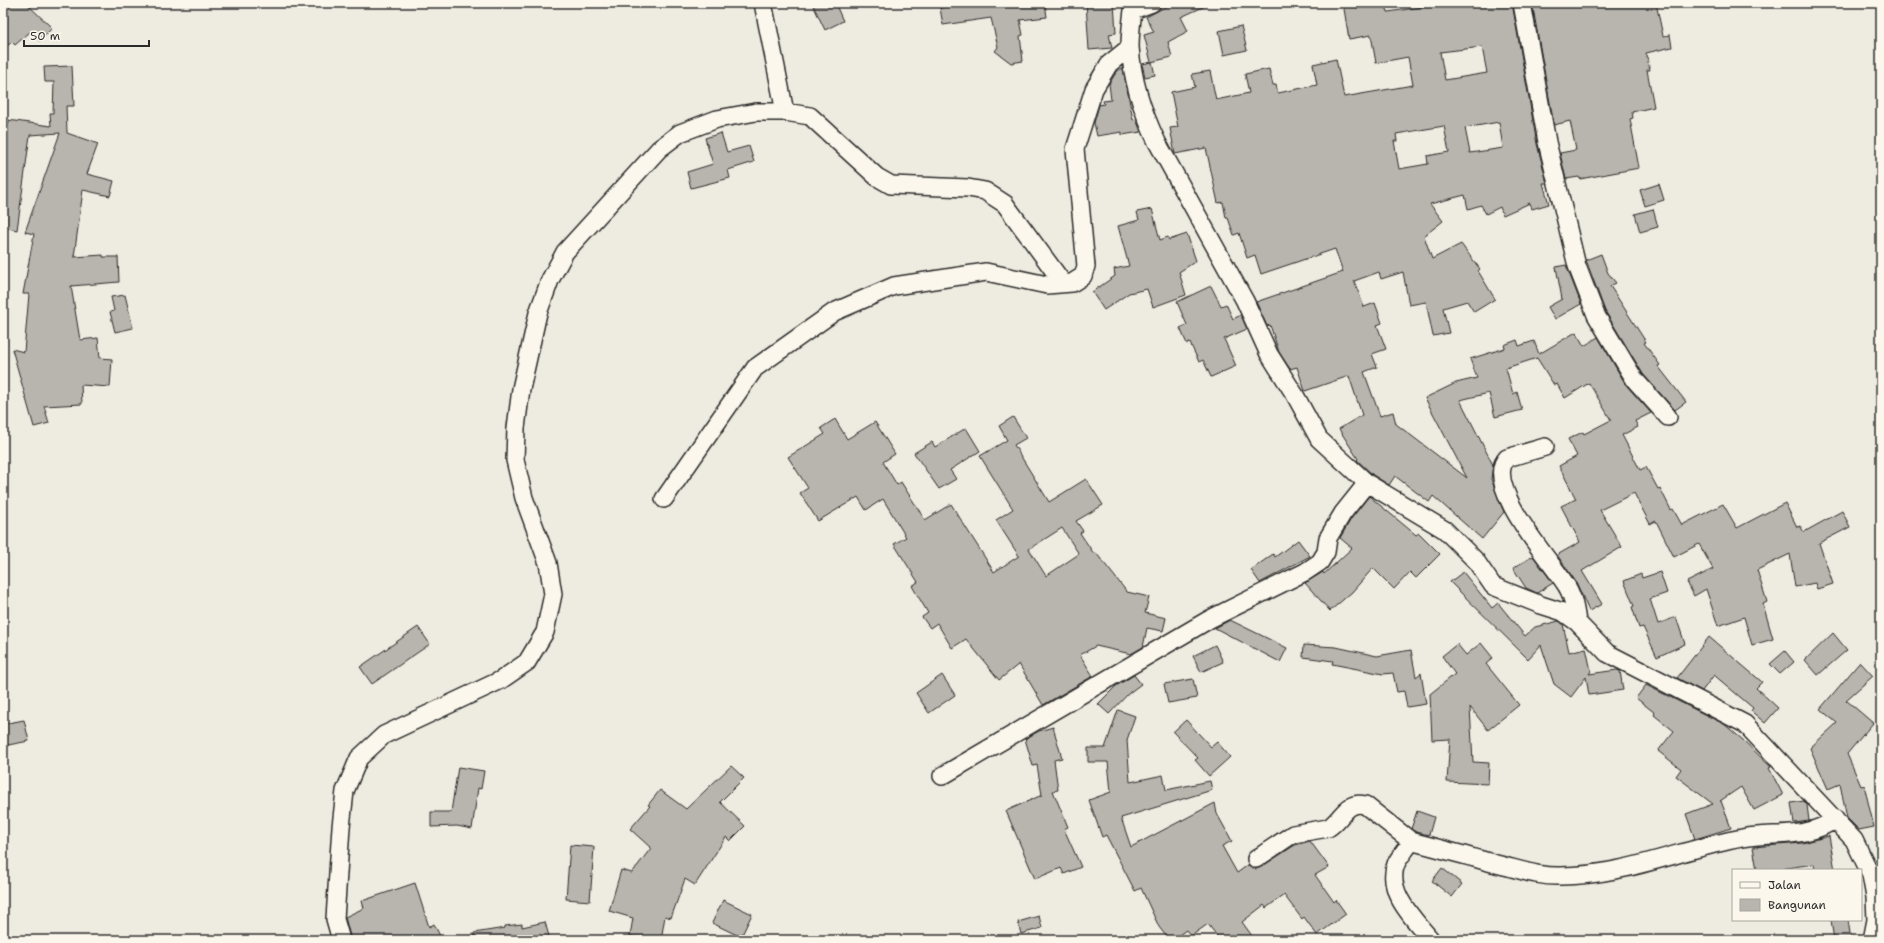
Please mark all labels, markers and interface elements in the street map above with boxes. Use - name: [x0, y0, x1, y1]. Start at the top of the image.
- scale bar: [24, 22, 149, 48]
- text: 50 m: [30, 28, 60, 44]
- legend: [1732, 869, 1862, 921]
- text: Jalan: [1768, 877, 1801, 893]
- text: Bangunan: [1768, 897, 1826, 913]

